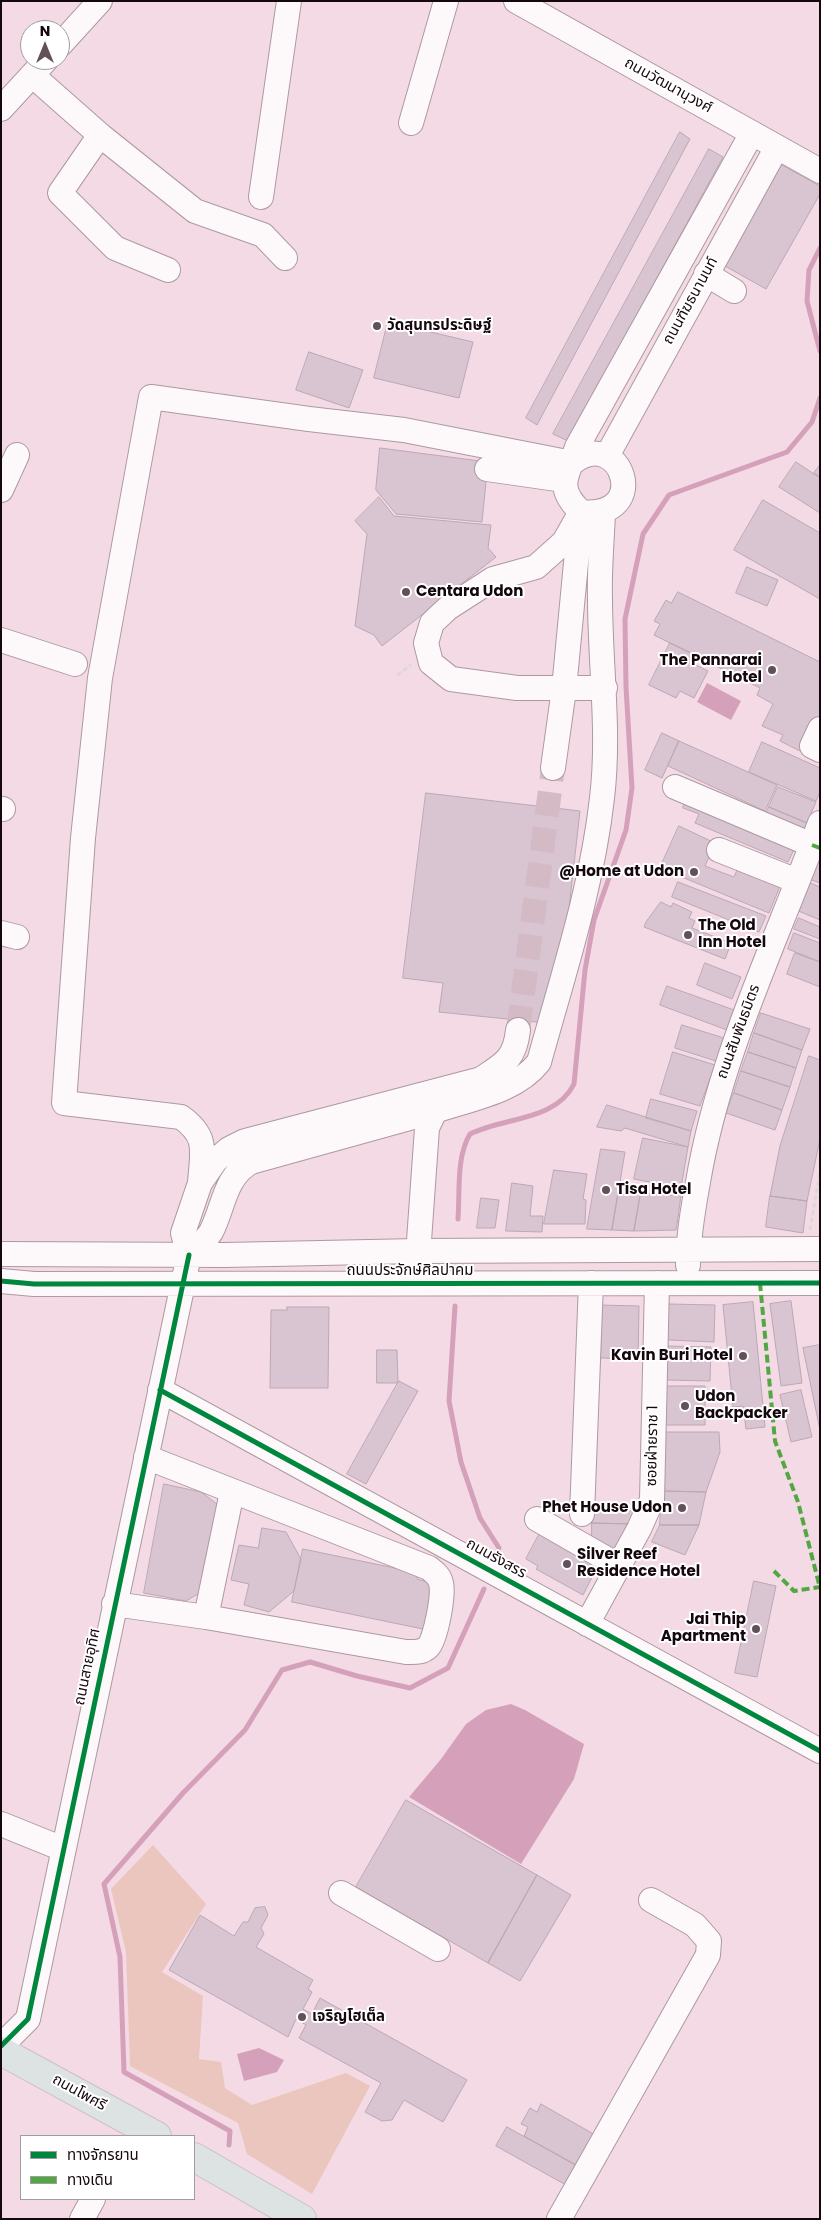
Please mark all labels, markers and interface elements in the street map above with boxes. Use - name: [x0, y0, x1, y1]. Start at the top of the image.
- north arrow: [20, 20, 70, 70]
- text: N: [40, 21, 50, 41]
- street label: ถนนวัฒนานุวงศ์: [621, 54, 715, 118]
- street label: ถนนฑีฆธนานนท์: [660, 254, 722, 348]
- place label: วัดสุนทรประดิษฐ์: [387, 317, 491, 335]
- marker: วัดสุนทรประดิษฐ์: [371, 320, 383, 332]
- place label: Centara Udon: [416, 583, 523, 601]
- marker: Centara Udon: [400, 586, 412, 598]
- place label: The Pannarai Hotel: [660, 652, 762, 687]
- marker: The Pannarai Hotel: [766, 664, 778, 676]
- place label: @Home at Udon: [559, 863, 684, 881]
- marker: @Home at Udon: [688, 866, 700, 878]
- place label: The Old Inn Hotel: [698, 917, 766, 952]
- marker: The Old Inn Hotel: [682, 929, 694, 941]
- street label: ถนนสัมพันธมิตร: [714, 982, 764, 1082]
- place label: Tisa Hotel: [616, 1181, 691, 1199]
- marker: Tisa Hotel: [600, 1184, 612, 1196]
- street label: ถนนประจักษ์ศิลปาคม: [346, 1262, 474, 1280]
- place label: Kavin Buri Hotel: [611, 1347, 733, 1365]
- marker: Kavin Buri Hotel: [737, 1350, 749, 1362]
- place label: Udon Backpacker: [695, 1388, 788, 1423]
- marker: Udon Backpacker: [679, 1400, 691, 1412]
- street label: ซอยฝ่ายราช 1: [643, 1405, 663, 1487]
- place label: Phet House Udon: [542, 1499, 672, 1517]
- marker: Phet House Udon: [676, 1502, 688, 1514]
- street label: ถนนรังสรร: [463, 1535, 529, 1583]
- place label: Silver Reef Residence Hotel: [577, 1546, 700, 1581]
- marker: Silver Reef Residence Hotel: [561, 1558, 573, 1570]
- place label: Jai Thip Apartment: [661, 1611, 746, 1646]
- marker: Jai Thip Apartment: [750, 1623, 762, 1635]
- street label: ถนนสายอุทิศ: [71, 1627, 105, 1707]
- place label: เจริญโฮเต็ล: [312, 2008, 385, 2026]
- marker: เจริญโฮเต็ล: [296, 2011, 308, 2023]
- street label: ถนนโพศรี: [49, 2071, 109, 2115]
- legend: [20, 2135, 195, 2200]
- text: ทางจักรยาน: [67, 2144, 139, 2165]
- text: ทางเดิน: [67, 2169, 113, 2190]

